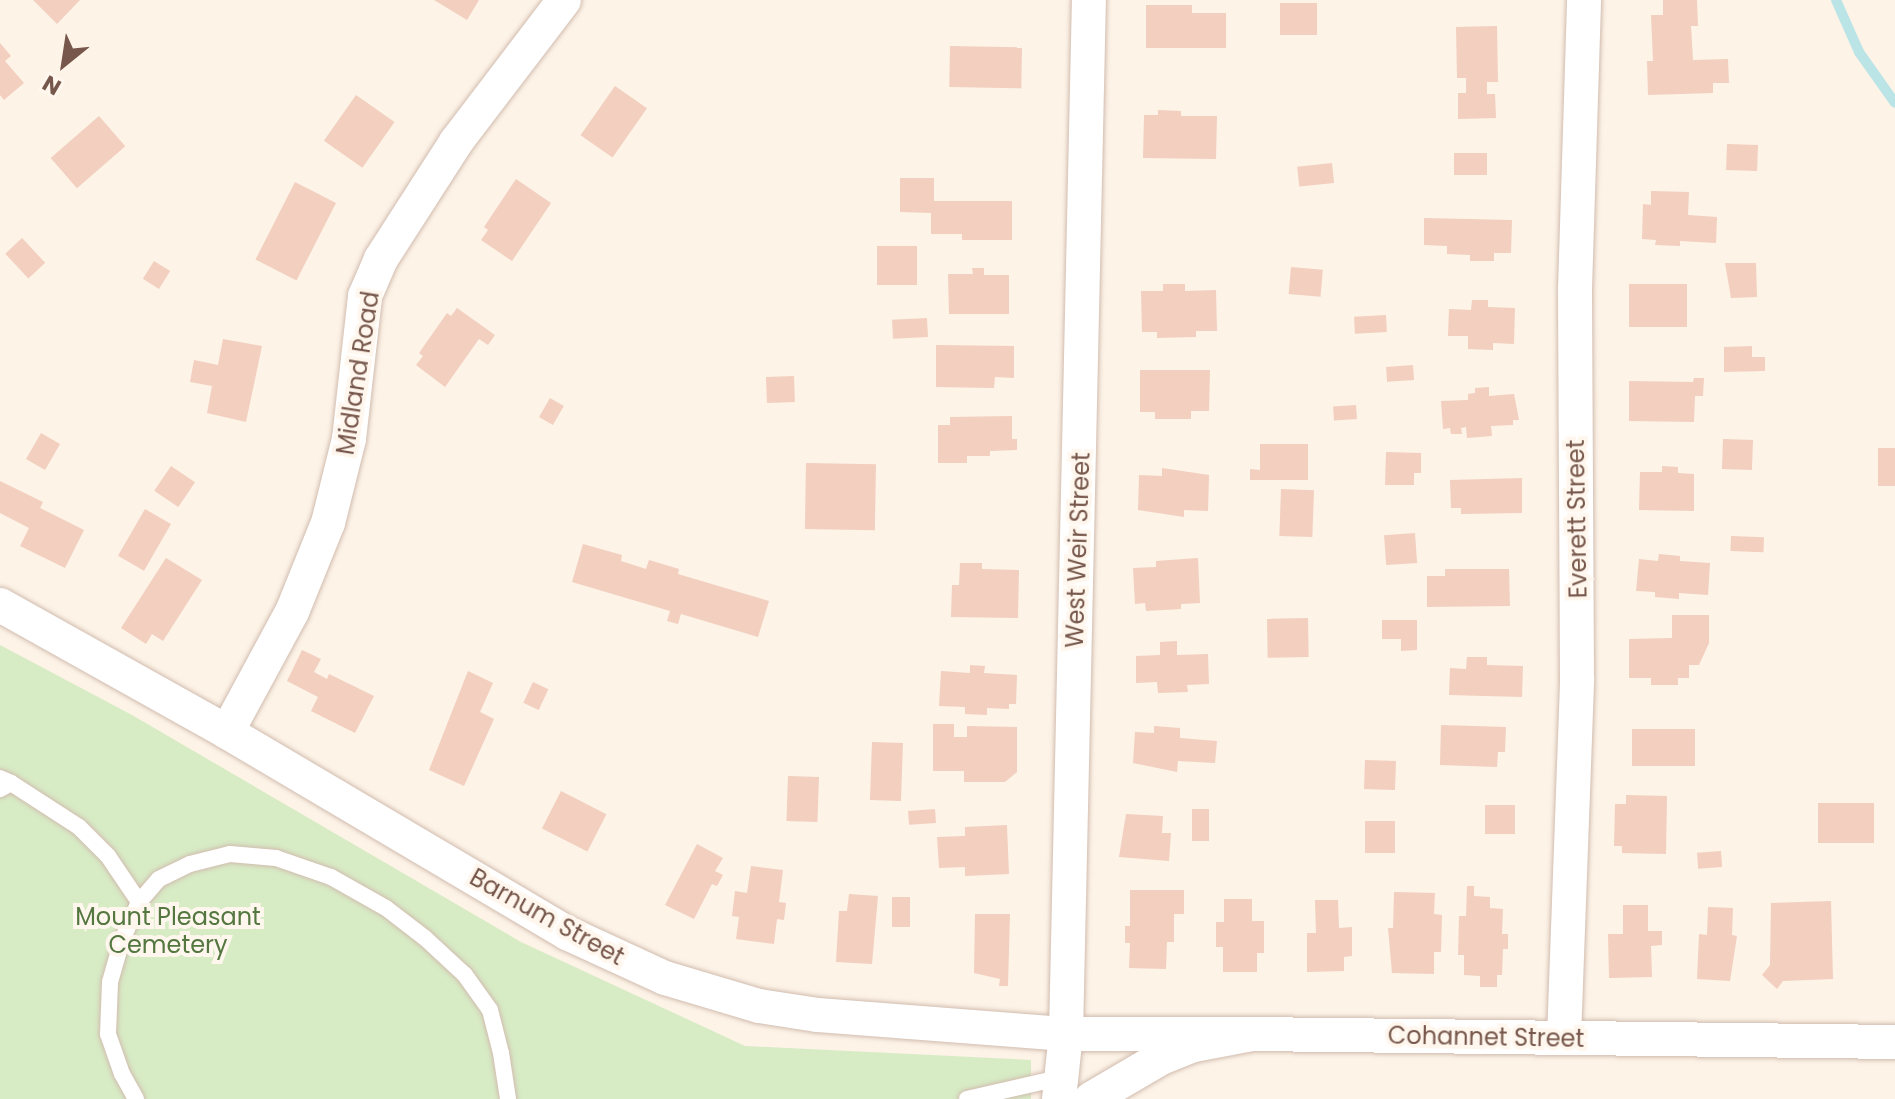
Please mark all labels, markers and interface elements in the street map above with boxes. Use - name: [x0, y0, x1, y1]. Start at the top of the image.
- north arrow: [24, 24, 104, 104]
- text: N: [37, 68, 67, 103]
- street label: Midland Road: [331, 289, 385, 457]
- street label: Everett Street: [1561, 439, 1593, 599]
- street label: West Weir Street: [1060, 452, 1096, 648]
- street label: Barnum Street: [465, 863, 629, 971]
- park label: Mount Pleasant Cemetery: [75, 903, 261, 959]
- street label: Cohannet Street: [1388, 1021, 1584, 1053]

